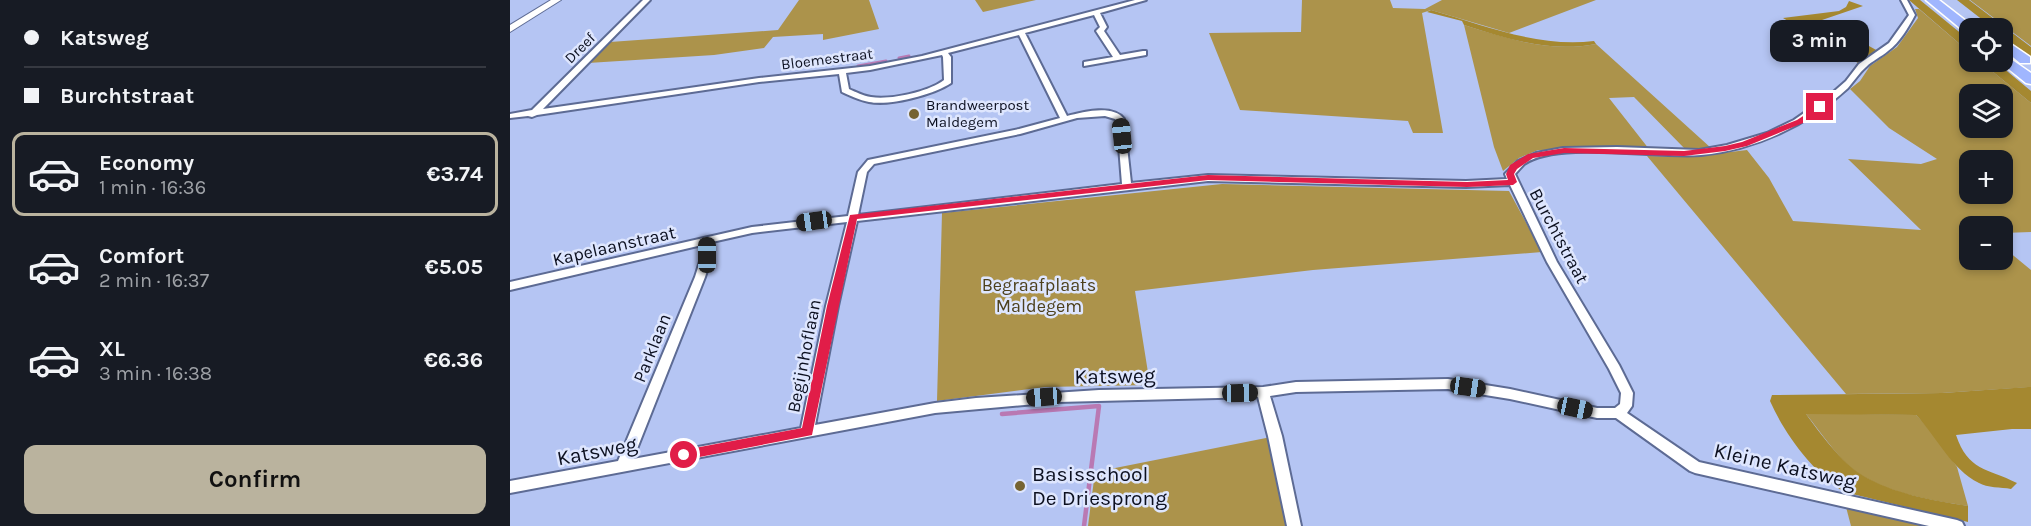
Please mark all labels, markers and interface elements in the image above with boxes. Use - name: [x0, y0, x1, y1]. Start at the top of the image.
- map controls: [1959, 18, 2013, 270]
- button: locate: [1959, 18, 2013, 72]
- callout: 3 min: [1770, 20, 1870, 62]
- text: Katsweg: [60, 25, 149, 51]
- street label: Dreef: [561, 28, 600, 67]
- text: 3 min: [1792, 29, 1847, 52]
- street label: Bloemestraat: [780, 44, 874, 74]
- text: Burchtstraat: [60, 83, 194, 109]
- button: layers: [1959, 84, 2013, 138]
- route end: [1806, 93, 1833, 120]
- place label: Brandweerpost Maldegem: [926, 96, 1029, 131]
- marker: Brandweerpost Maldegem: [907, 107, 921, 121]
- car: [1111, 117, 1133, 155]
- icon: car: [27, 147, 81, 201]
- text: Economy: [99, 150, 194, 176]
- button: +: [1959, 150, 2013, 204]
- text: €3.74: [427, 161, 483, 187]
- text: 1 min · 16:36: [99, 176, 206, 199]
- street label: Burchtstraat: [1525, 185, 1593, 288]
- car: [795, 210, 833, 232]
- button: −: [1959, 216, 2013, 270]
- street label: Kapelaanstraat: [550, 221, 678, 271]
- car: [698, 237, 716, 273]
- icon: car: [27, 240, 81, 294]
- text: Comfort: [99, 243, 184, 269]
- text: €5.05: [425, 254, 483, 280]
- text: 2 min · 16:37: [99, 269, 209, 292]
- park label: Begraafplaats Maldegem: [982, 274, 1096, 317]
- street label: Begijnhoflaan: [782, 297, 826, 415]
- street label: Parklaan: [628, 310, 676, 386]
- icon: car: [27, 333, 81, 387]
- text: XL: [99, 336, 125, 362]
- text: €6.36: [424, 347, 483, 373]
- text: 3 min · 16:38: [99, 362, 212, 385]
- street label: Katsweg: [1074, 363, 1156, 389]
- car: [1449, 376, 1487, 398]
- car: [1222, 384, 1258, 402]
- car: [1025, 387, 1063, 407]
- car: [1556, 395, 1594, 421]
- street label: Katsweg: [555, 431, 639, 471]
- street label: Kleine Katsweg: [1712, 438, 1859, 494]
- route start: [670, 441, 697, 468]
- button: Confirm: [24, 445, 486, 514]
- place label: Basisschool De Driesprong: [1032, 462, 1167, 510]
- marker: Basisschool De Driesprong: [1013, 479, 1027, 493]

